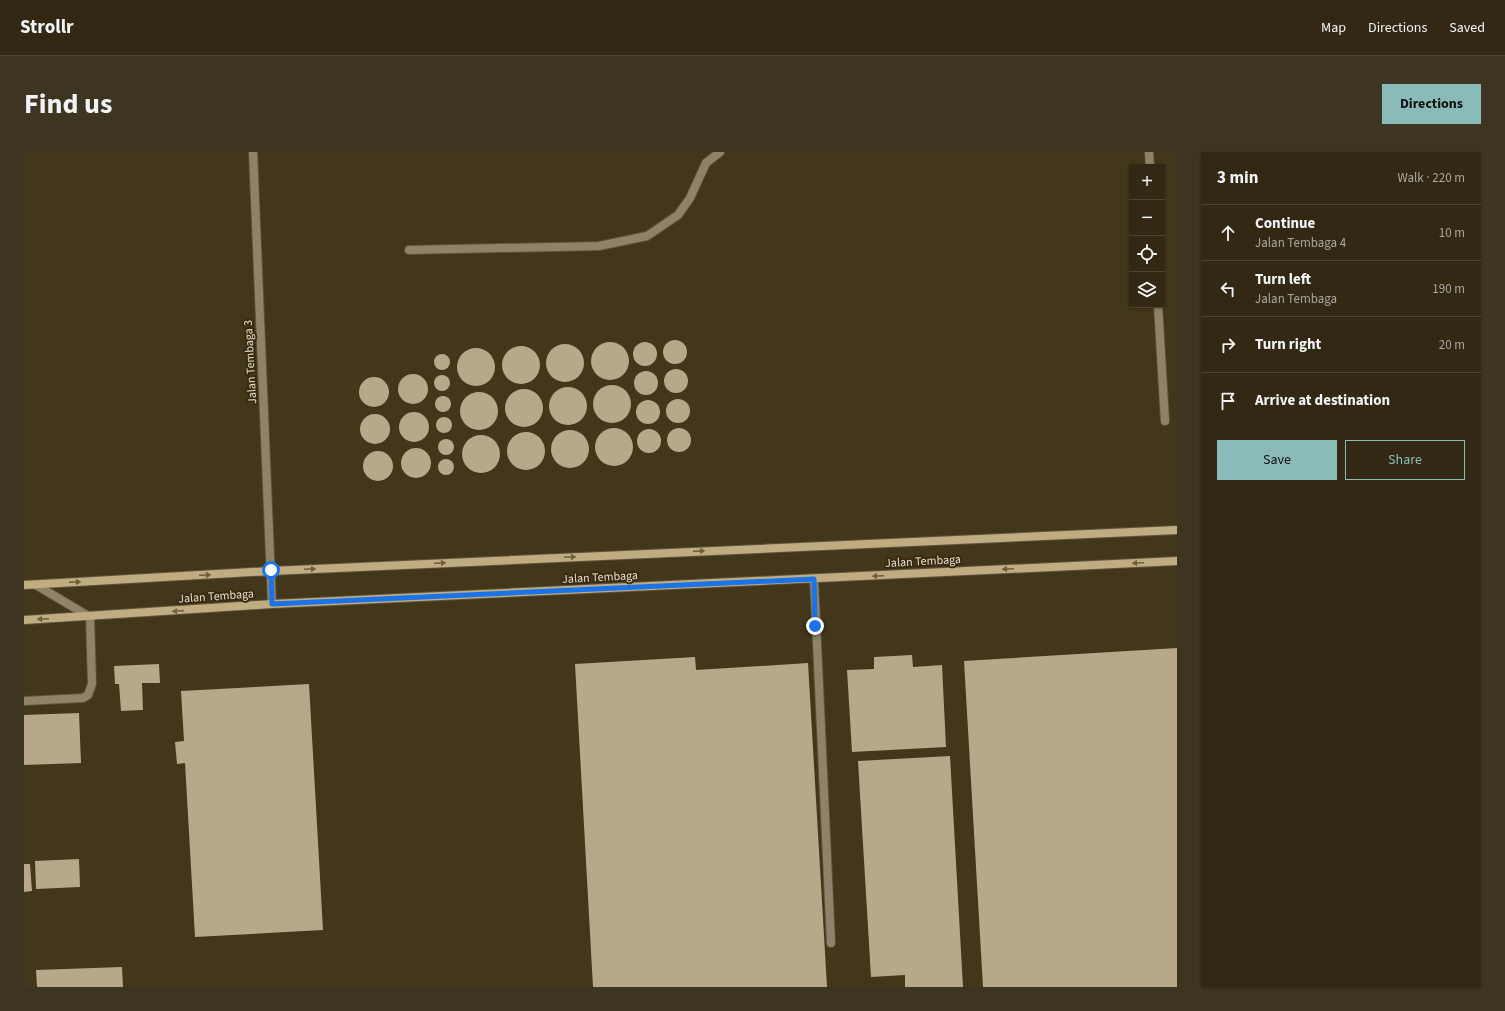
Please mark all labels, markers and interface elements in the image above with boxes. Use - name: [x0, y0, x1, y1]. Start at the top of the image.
- text: Strollr: [20, 14, 74, 41]
- text: Map: [1321, 18, 1346, 38]
- text: Directions: [1368, 18, 1427, 38]
- text: Saved: [1449, 18, 1485, 38]
- text: Find us: [24, 84, 112, 124]
- button: Directions: [1382, 84, 1481, 124]
- map controls: [1129, 164, 1165, 308]
- button: +: [1129, 164, 1165, 200]
- text: 3 min: [1217, 166, 1258, 190]
- text: Walk · 220 m: [1397, 169, 1465, 187]
- button: −: [1129, 200, 1165, 236]
- text: Continue: [1255, 213, 1315, 234]
- icon: ahead: [1217, 222, 1239, 244]
- text: 10 m: [1439, 224, 1465, 242]
- text: Jalan Tembaga 4: [1255, 234, 1346, 252]
- button: locate: [1129, 236, 1165, 272]
- text: Turn left: [1255, 269, 1311, 290]
- button: layers: [1129, 272, 1165, 308]
- icon: left: [1217, 278, 1239, 300]
- text: 190 m: [1432, 280, 1465, 298]
- text: Jalan Tembaga: [1255, 290, 1337, 308]
- street label: Jalan Tembaga 3: [240, 319, 261, 404]
- icon: right: [1217, 334, 1239, 356]
- text: Turn right: [1255, 334, 1321, 355]
- text: 20 m: [1439, 336, 1465, 354]
- icon: arrive: [1217, 390, 1239, 412]
- text: Arrive at destination: [1255, 390, 1390, 411]
- button: Save: [1217, 440, 1337, 480]
- button: Share: [1345, 440, 1465, 480]
- one-way arrow: [693, 548, 705, 555]
- street label: Jalan Tembaga: [885, 551, 961, 572]
- one-way arrow: [564, 554, 577, 560]
- one-way arrow: [434, 560, 447, 566]
- one-way arrow: [1132, 560, 1144, 567]
- route start: [262, 561, 280, 579]
- one-way arrow: [304, 565, 316, 572]
- one-way arrow: [1002, 566, 1014, 573]
- street label: Jalan Tembaga: [562, 567, 638, 588]
- one-way arrow: [199, 571, 211, 578]
- one-way arrow: [872, 572, 884, 579]
- one-way arrow: [69, 579, 81, 586]
- street label: Jalan Tembaga: [178, 585, 254, 608]
- one-way arrow: [172, 607, 184, 614]
- one-way arrow: [37, 616, 49, 623]
- route end: [806, 617, 824, 635]

